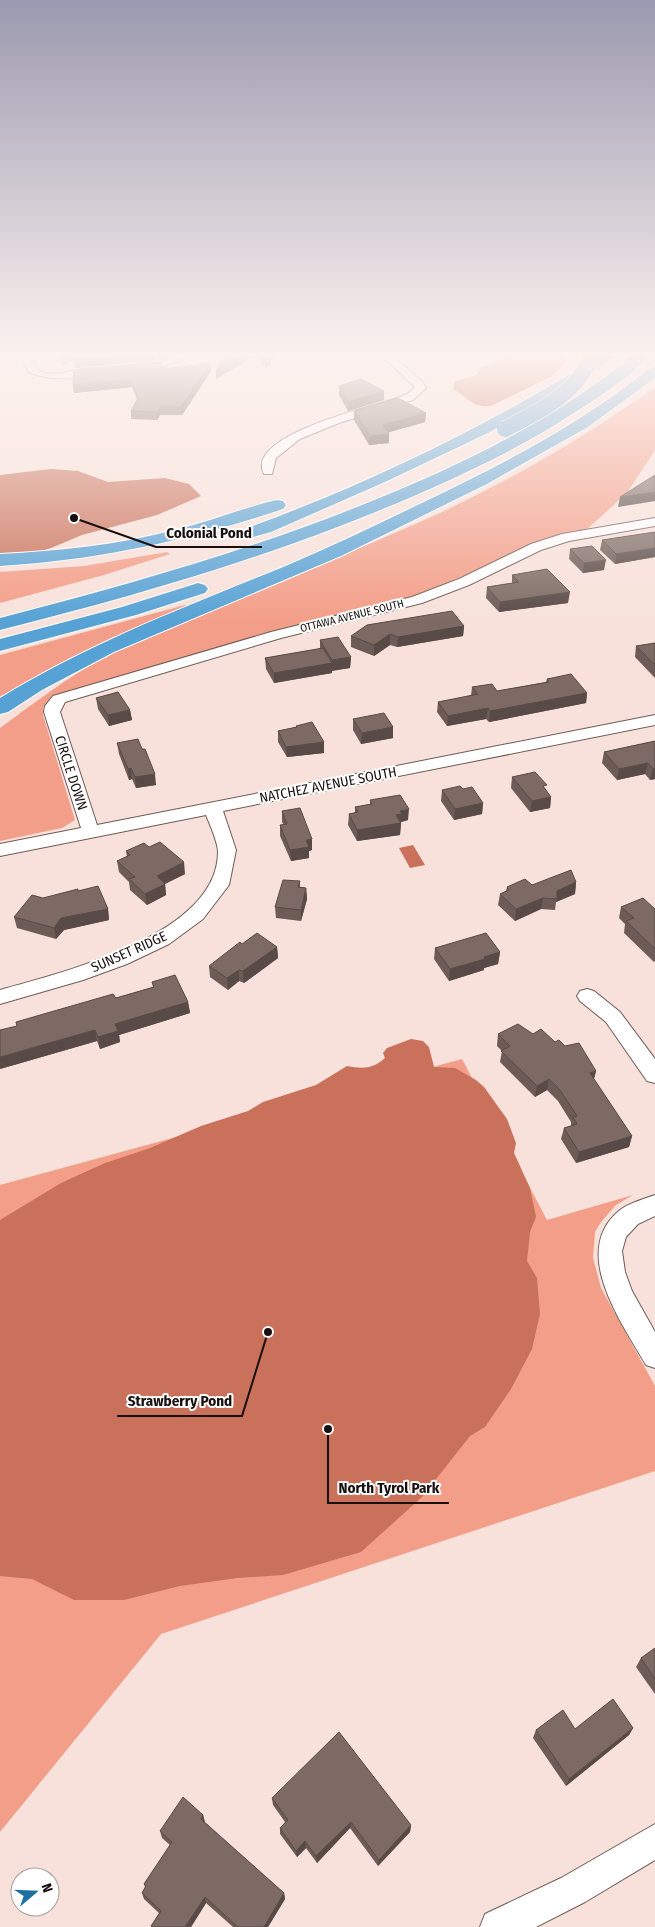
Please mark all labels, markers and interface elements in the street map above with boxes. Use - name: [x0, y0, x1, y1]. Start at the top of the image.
- callout: Colonial Pond: [156, 517, 262, 547]
- text: Colonial Pond: [166, 524, 252, 542]
- street label: OTTAWA AVENUE SOUTH: [299, 597, 405, 635]
- street label: CIRCLE DOWN: [51, 734, 91, 812]
- street label: NATCHEZ AVENUE SOUTH: [258, 763, 398, 807]
- street label: SUNSET RIDGE: [89, 928, 170, 976]
- callout: Strawberry Pond: [117, 1386, 242, 1416]
- text: Strawberry Pond: [128, 1392, 232, 1410]
- callout: North Tyrol Park: [328, 1473, 449, 1503]
- text: North Tyrol Park: [339, 1479, 440, 1497]
- north arrow: [10, 1867, 60, 1917]
- text: N: [37, 1881, 56, 1895]

